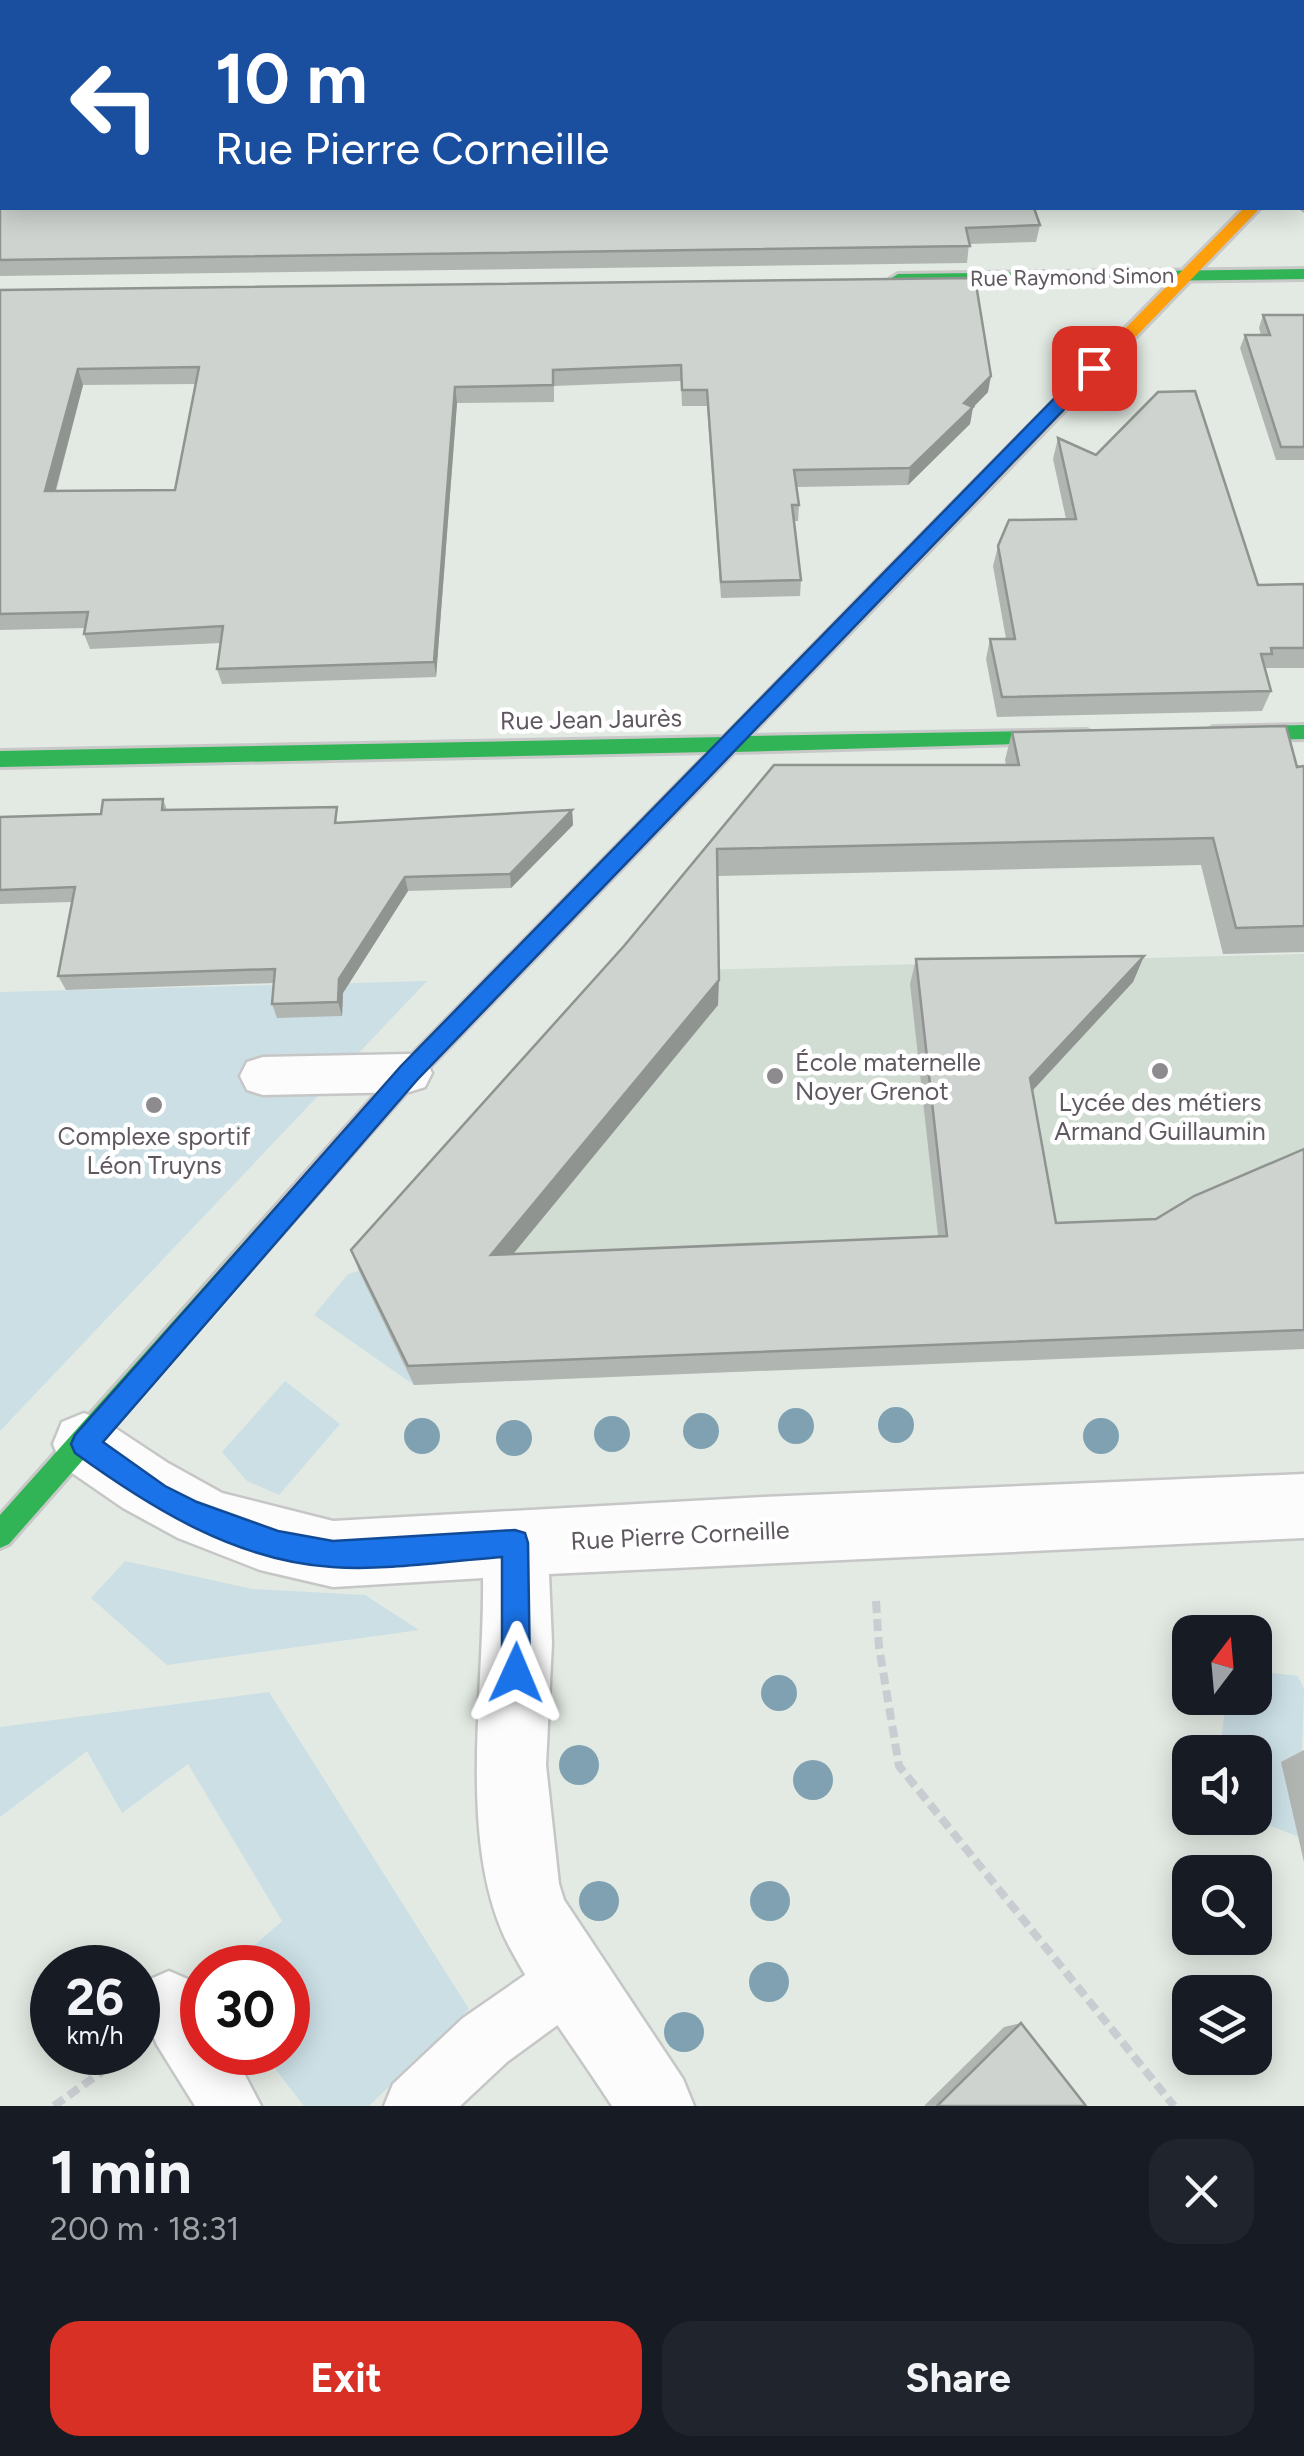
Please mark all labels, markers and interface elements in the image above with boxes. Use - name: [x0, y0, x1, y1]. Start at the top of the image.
- text: 10 m: [215, 36, 368, 121]
- icon: left: [50, 40, 180, 170]
- text: Rue Pierre Corneille: [215, 121, 609, 175]
- street label: Rue Raymond Simon: [970, 262, 1174, 292]
- pin: [1052, 326, 1137, 411]
- icon: arrive: [1067, 341, 1122, 396]
- street label: Rue Jean Jaurès: [500, 702, 682, 736]
- place label: École maternelle Noyer Grenot: [795, 1047, 981, 1106]
- marker: Lycée des métiers Armand Guillaumin: [1149, 1060, 1171, 1082]
- marker: École maternelle Noyer Grenot: [764, 1065, 786, 1087]
- place label: Lycée des métiers Armand Guillaumin: [1054, 1087, 1266, 1146]
- marker: Complexe sportif Léon Truyns: [143, 1094, 165, 1116]
- place label: Complexe sportif Léon Truyns: [57, 1121, 251, 1180]
- street label: Rue Pierre Corneille: [570, 1514, 790, 1556]
- north arrow: [1172, 1615, 1272, 1715]
- map controls: [1172, 1615, 1272, 2075]
- position arrow: [464, 1621, 568, 1725]
- button: sound: [1172, 1735, 1272, 1835]
- button: search: [1172, 1855, 1272, 1955]
- speed limit sign: 30: [180, 1945, 310, 2075]
- text: 26: [66, 1967, 124, 2028]
- button: layers: [1172, 1975, 1272, 2075]
- text: km/h: [66, 2020, 124, 2050]
- text: 1 min: [50, 2136, 192, 2208]
- button: close: [1149, 2139, 1254, 2244]
- text: 200 m · 18:31: [50, 2210, 240, 2248]
- button: Exit: [50, 2321, 642, 2436]
- button: Share: [662, 2321, 1254, 2436]

